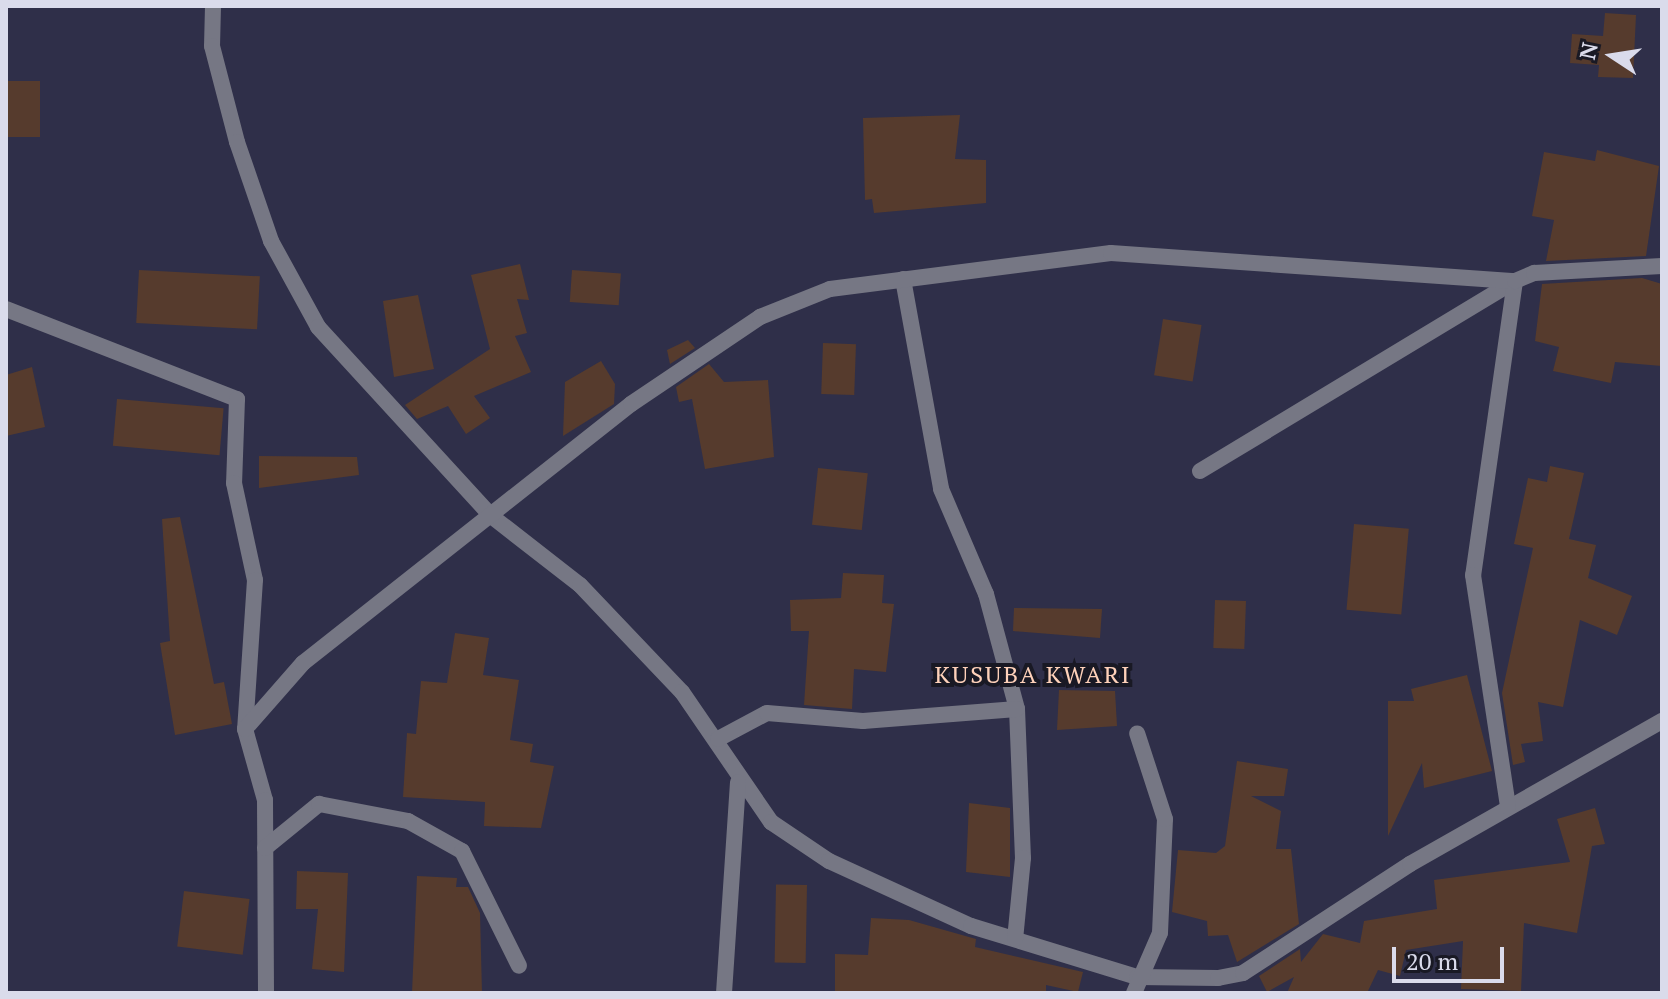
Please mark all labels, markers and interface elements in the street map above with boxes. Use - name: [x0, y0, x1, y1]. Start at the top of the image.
- north arrow: [1572, 16, 1652, 96]
- text: N: [1572, 40, 1604, 62]
- district label: KUSUBA KWARI: [934, 661, 1132, 689]
- scale bar: [1396, 931, 1508, 981]
- text: 20 m: [1406, 945, 1458, 977]

